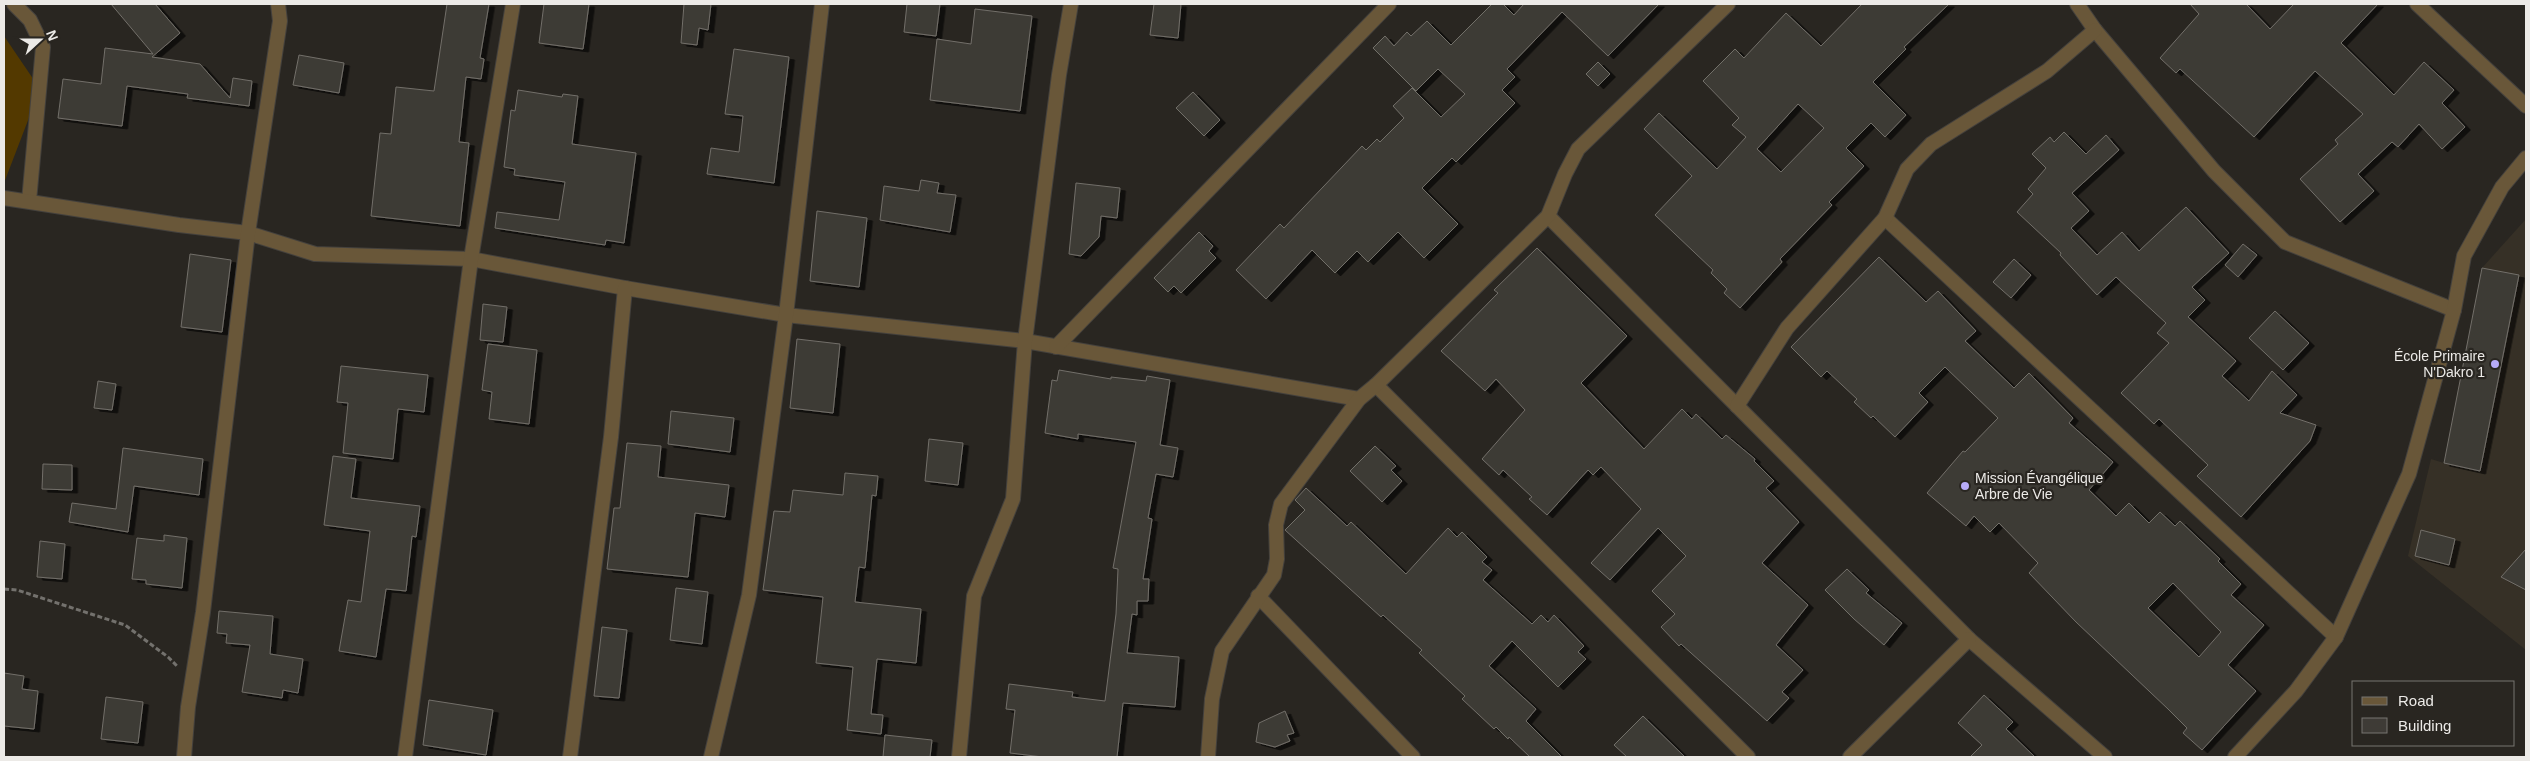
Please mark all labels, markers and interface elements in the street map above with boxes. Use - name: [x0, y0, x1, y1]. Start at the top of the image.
- north arrow: [15, 15, 65, 65]
- text: N: [43, 28, 61, 43]
- place label: École Primaire N'Dakro 1: [2394, 348, 2485, 380]
- marker: École Primaire N'Dakro 1: [2489, 358, 2501, 370]
- place label: Mission Évangélique Arbre de Vie: [1975, 470, 2104, 502]
- marker: Mission Évangélique Arbre de Vie: [1959, 480, 1971, 492]
- legend: [2352, 681, 2515, 746]
- text: Road: [2398, 692, 2434, 709]
- text: Building: [2398, 717, 2451, 734]

